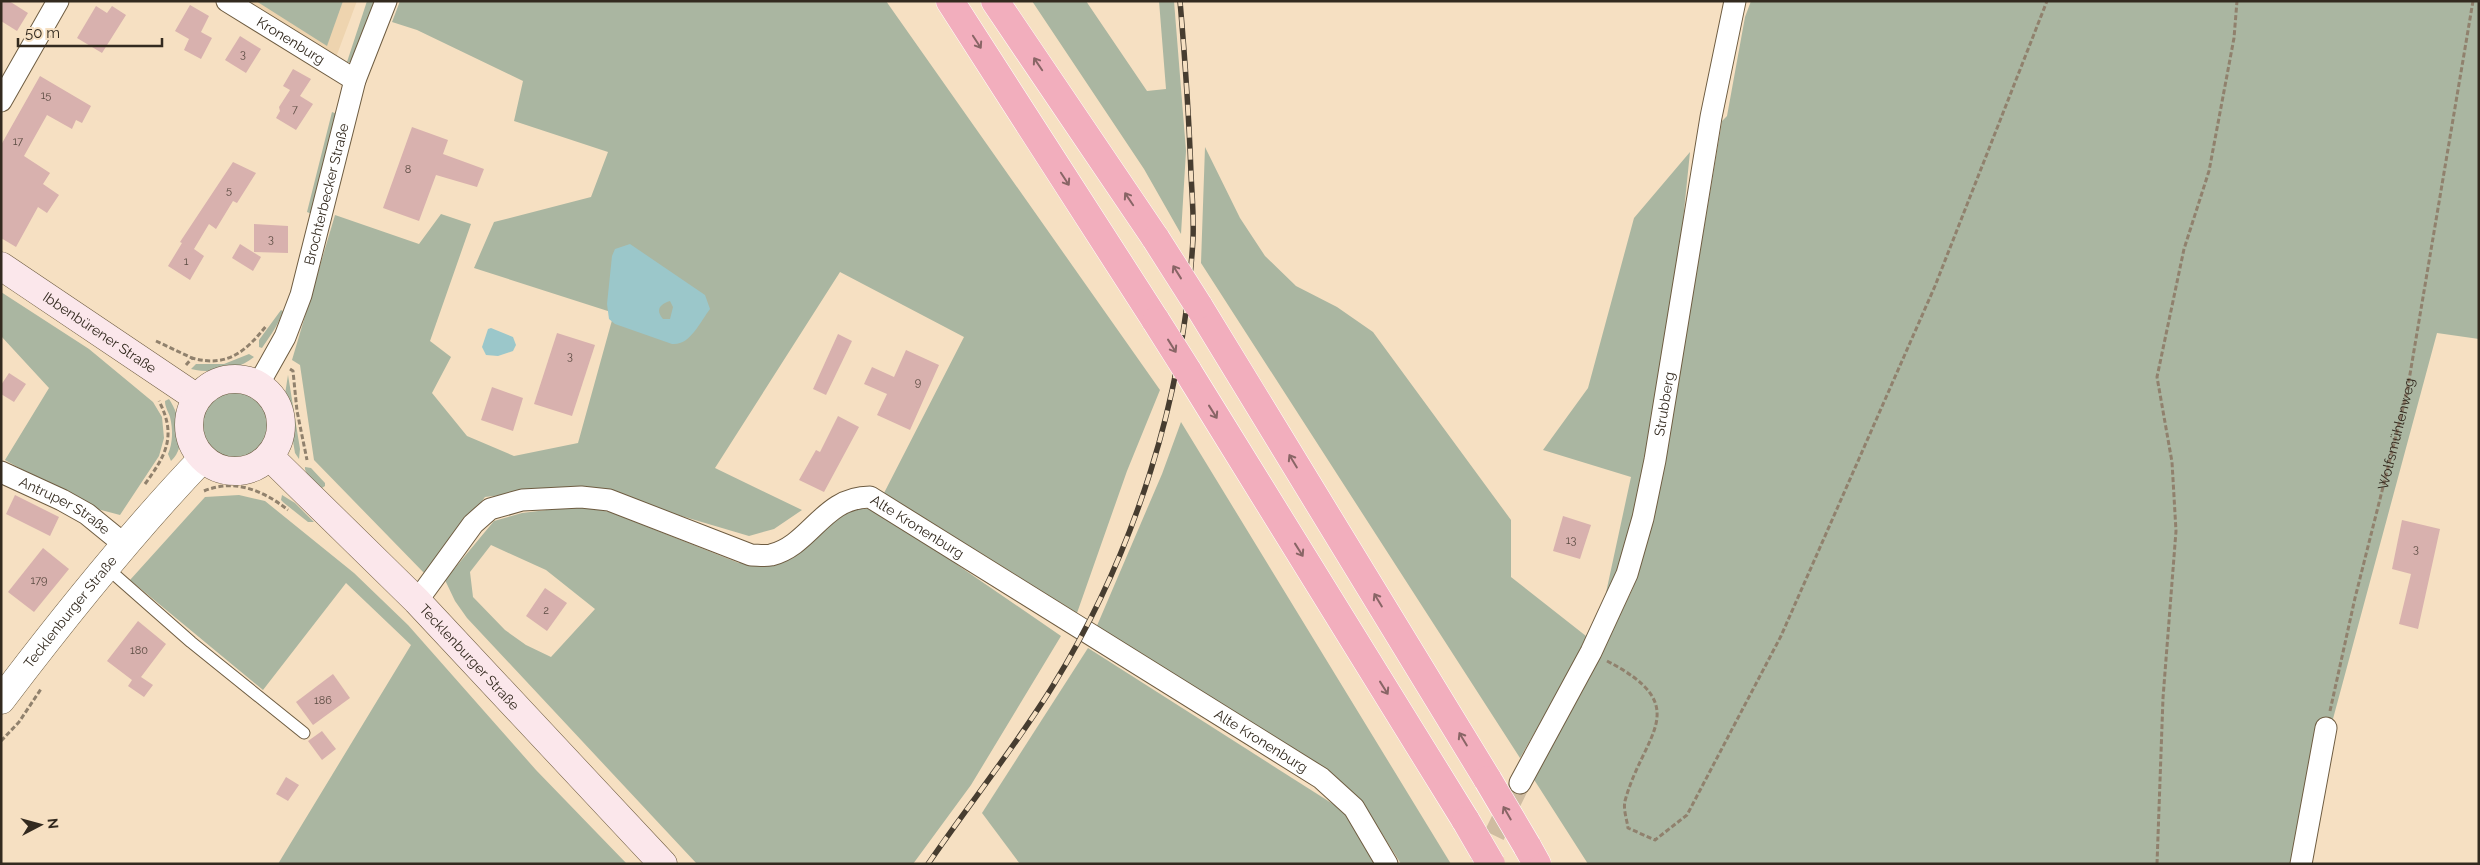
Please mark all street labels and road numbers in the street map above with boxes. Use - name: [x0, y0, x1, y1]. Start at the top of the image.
- street label: Kronenburg: [254, 13, 328, 67]
- street label: Brochterbecker Straße: [301, 122, 352, 267]
- street label: Ibbenbürener Straße: [40, 289, 159, 376]
- street label: Strubberg: [1651, 371, 1677, 438]
- street label: Wolfsmühlenweg: [2375, 377, 2417, 491]
- street label: Antruper Straße: [17, 473, 113, 537]
- street label: Alte Kronenburg: [868, 492, 967, 562]
- street label: Tecklenburger Straße: [21, 553, 120, 671]
- street label: Tecklenburger Straße: [416, 601, 523, 713]
- street label: Alte Kronenburg: [1212, 706, 1311, 776]

